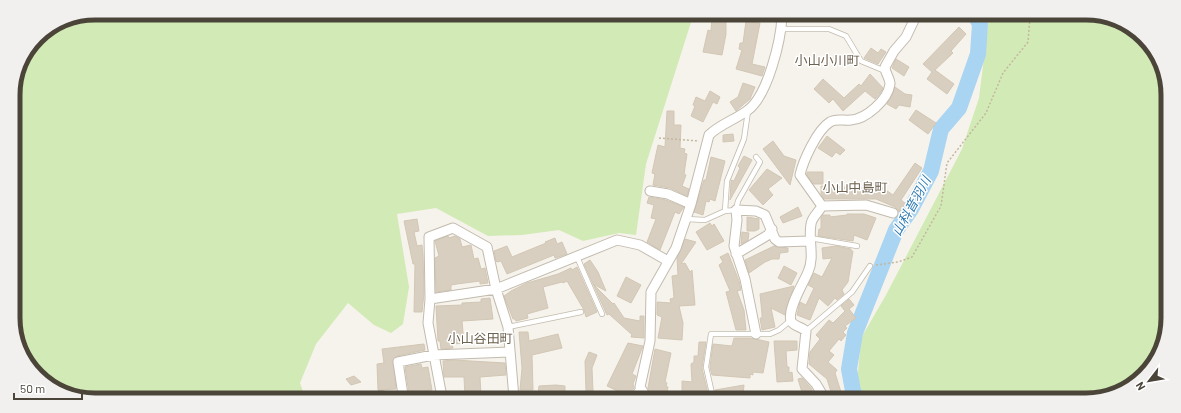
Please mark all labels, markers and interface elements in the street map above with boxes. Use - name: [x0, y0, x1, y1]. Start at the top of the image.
- district label: 小山小川町: [794, 52, 860, 68]
- water label: 山科音羽川: [888, 172, 935, 238]
- district label: 小山中島町: [822, 179, 888, 195]
- district label: 小山谷田町: [447, 330, 513, 346]
- north arrow: [1129, 361, 1169, 401]
- scale bar: [14, 375, 82, 401]
- text: N: [1133, 380, 1147, 393]
- text: 50 m: [20, 381, 45, 395]

